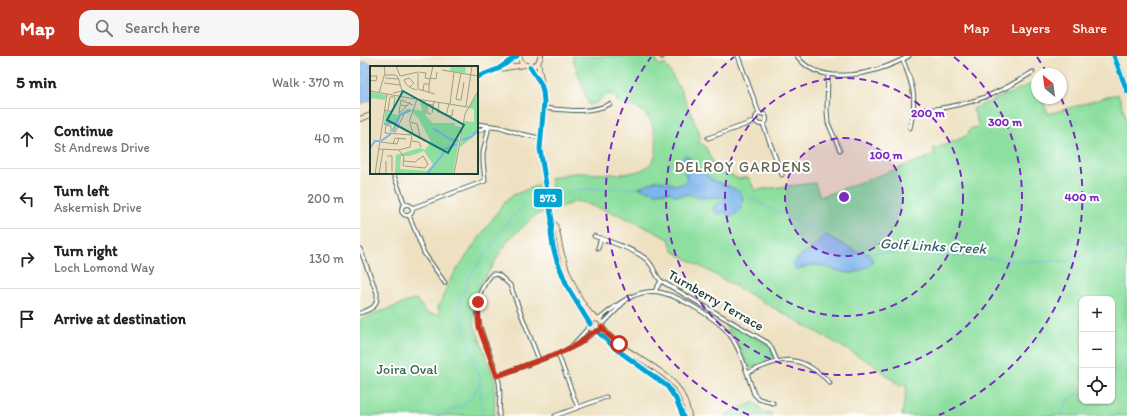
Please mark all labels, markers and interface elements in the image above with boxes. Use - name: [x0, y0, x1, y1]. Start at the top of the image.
- search box: [79, 10, 359, 46]
- text: Map: [20, 17, 55, 40]
- icon: search: [93, 17, 115, 39]
- text: Search here: [125, 19, 200, 37]
- text: Map: [964, 20, 989, 37]
- text: Layers: [1011, 20, 1050, 37]
- text: Share: [1072, 20, 1107, 37]
- inset map: [370, 66, 478, 174]
- north arrow: [1031, 68, 1067, 104]
- text: 5 min: [16, 72, 56, 92]
- text: Walk · 370 m: [272, 75, 344, 90]
- text: 200 m: [911, 106, 946, 120]
- text: 300 m: [988, 115, 1023, 129]
- text: Continue: [54, 122, 113, 140]
- icon: ahead: [16, 128, 38, 150]
- text: 40 m: [314, 131, 344, 146]
- text: St Andrews Drive: [54, 140, 150, 155]
- text: 100 m: [869, 148, 903, 162]
- district label: DELROY GARDENS: [674, 158, 812, 176]
- text: Turn left: [54, 182, 109, 200]
- icon: left: [16, 188, 38, 210]
- line badge: 573: [533, 188, 563, 208]
- centre of rings: [837, 190, 851, 204]
- text: 400 m: [1065, 190, 1100, 204]
- text: 200 m: [307, 191, 344, 206]
- text: 573: [539, 192, 557, 205]
- text: Askernish Drive: [54, 200, 142, 215]
- water label: Golf Links Creek: [879, 234, 988, 258]
- text: Turn right: [54, 242, 118, 260]
- icon: right: [16, 248, 38, 270]
- text: 130 m: [309, 251, 344, 266]
- text: Loch Lomond Way: [54, 260, 154, 275]
- street label: Turnberry Terrace: [665, 266, 767, 335]
- route end: [469, 293, 487, 311]
- map controls: [1079, 296, 1115, 404]
- button: +: [1079, 296, 1115, 332]
- icon: arrive: [16, 308, 38, 330]
- text: Arrive at destination: [54, 310, 186, 328]
- button: −: [1079, 332, 1115, 368]
- route start: [610, 335, 628, 353]
- park label: Joira Oval: [376, 361, 438, 378]
- button: locate: [1079, 368, 1115, 404]

